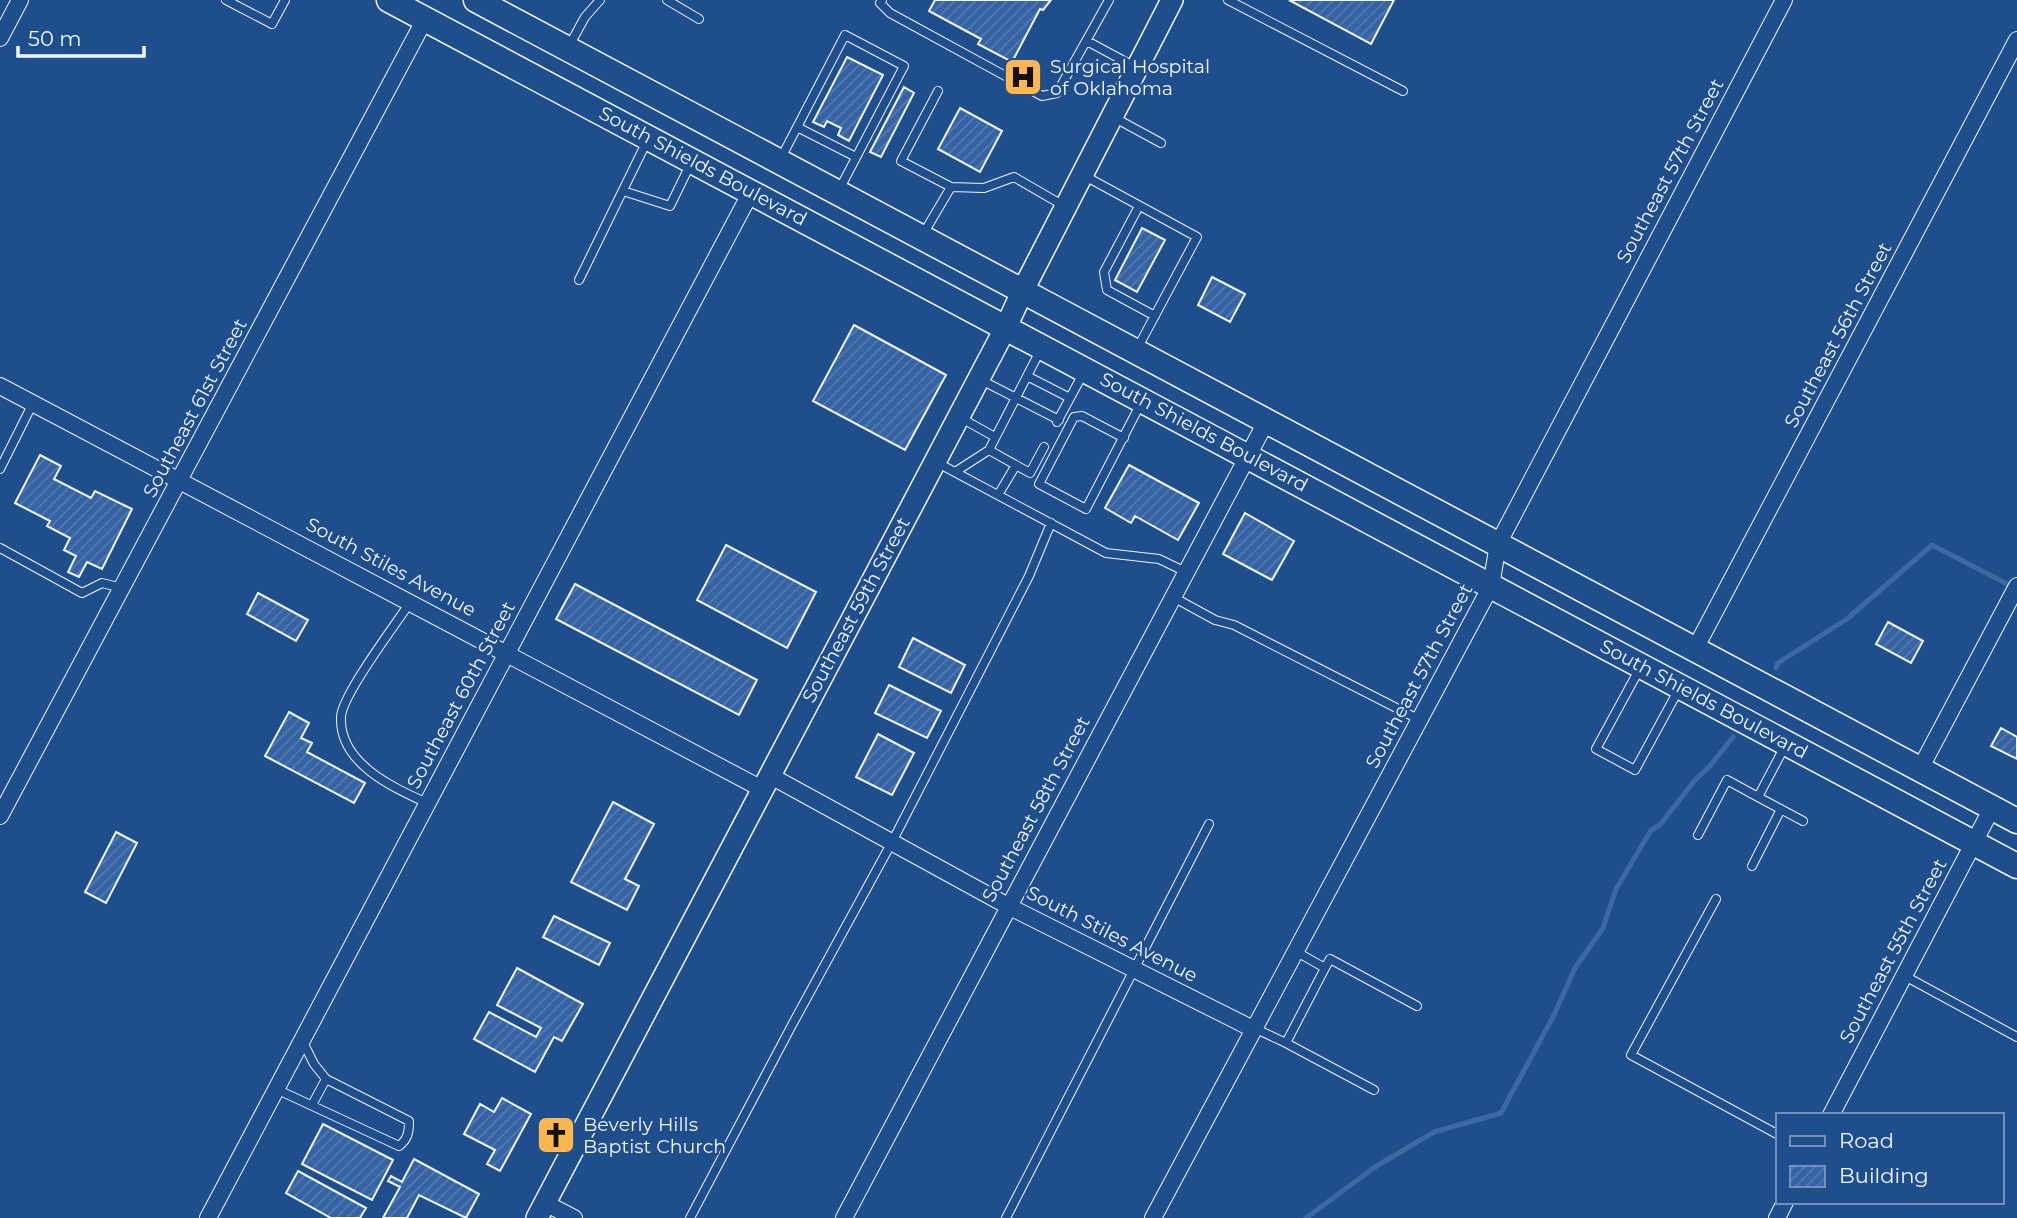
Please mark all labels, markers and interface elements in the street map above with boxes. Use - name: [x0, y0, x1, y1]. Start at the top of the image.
- scale bar: [18, 14, 144, 58]
- text: 50 m: [28, 26, 82, 51]
- place label: Surgical Hospital of Oklahoma: [1050, 55, 1210, 100]
- hospital icon: Surgical Hospital of Oklahoma: [1002, 56, 1044, 98]
- street label: Southeast 57th Street: [1612, 75, 1729, 267]
- street label: South Shields Boulevard: [595, 101, 811, 231]
- street label: Southeast 56th Street: [1779, 238, 1897, 432]
- street label: Southeast 61st Street: [138, 314, 252, 501]
- street label: South Shields Boulevard: [1096, 367, 1312, 497]
- street label: South Stiles Avenue: [302, 512, 480, 622]
- street label: Southeast 59th Street: [797, 513, 915, 707]
- street label: Southeast 57th Street: [1361, 580, 1478, 772]
- street label: Southeast 60th Street: [402, 597, 520, 792]
- street label: South Shields Boulevard: [1596, 634, 1812, 764]
- street label: Southeast 58th Street: [977, 712, 1095, 906]
- street label: Southeast 55th Street: [1835, 855, 1952, 1047]
- street label: South Stiles Avenue: [1023, 881, 1201, 987]
- place label: Beverly Hills Baptist Church: [583, 1113, 726, 1158]
- legend: [1776, 1113, 2003, 1204]
- church icon: Beverly Hills Baptist Church: [535, 1114, 577, 1156]
- text: Road: [1839, 1128, 1894, 1153]
- text: Building: [1839, 1163, 1929, 1188]

